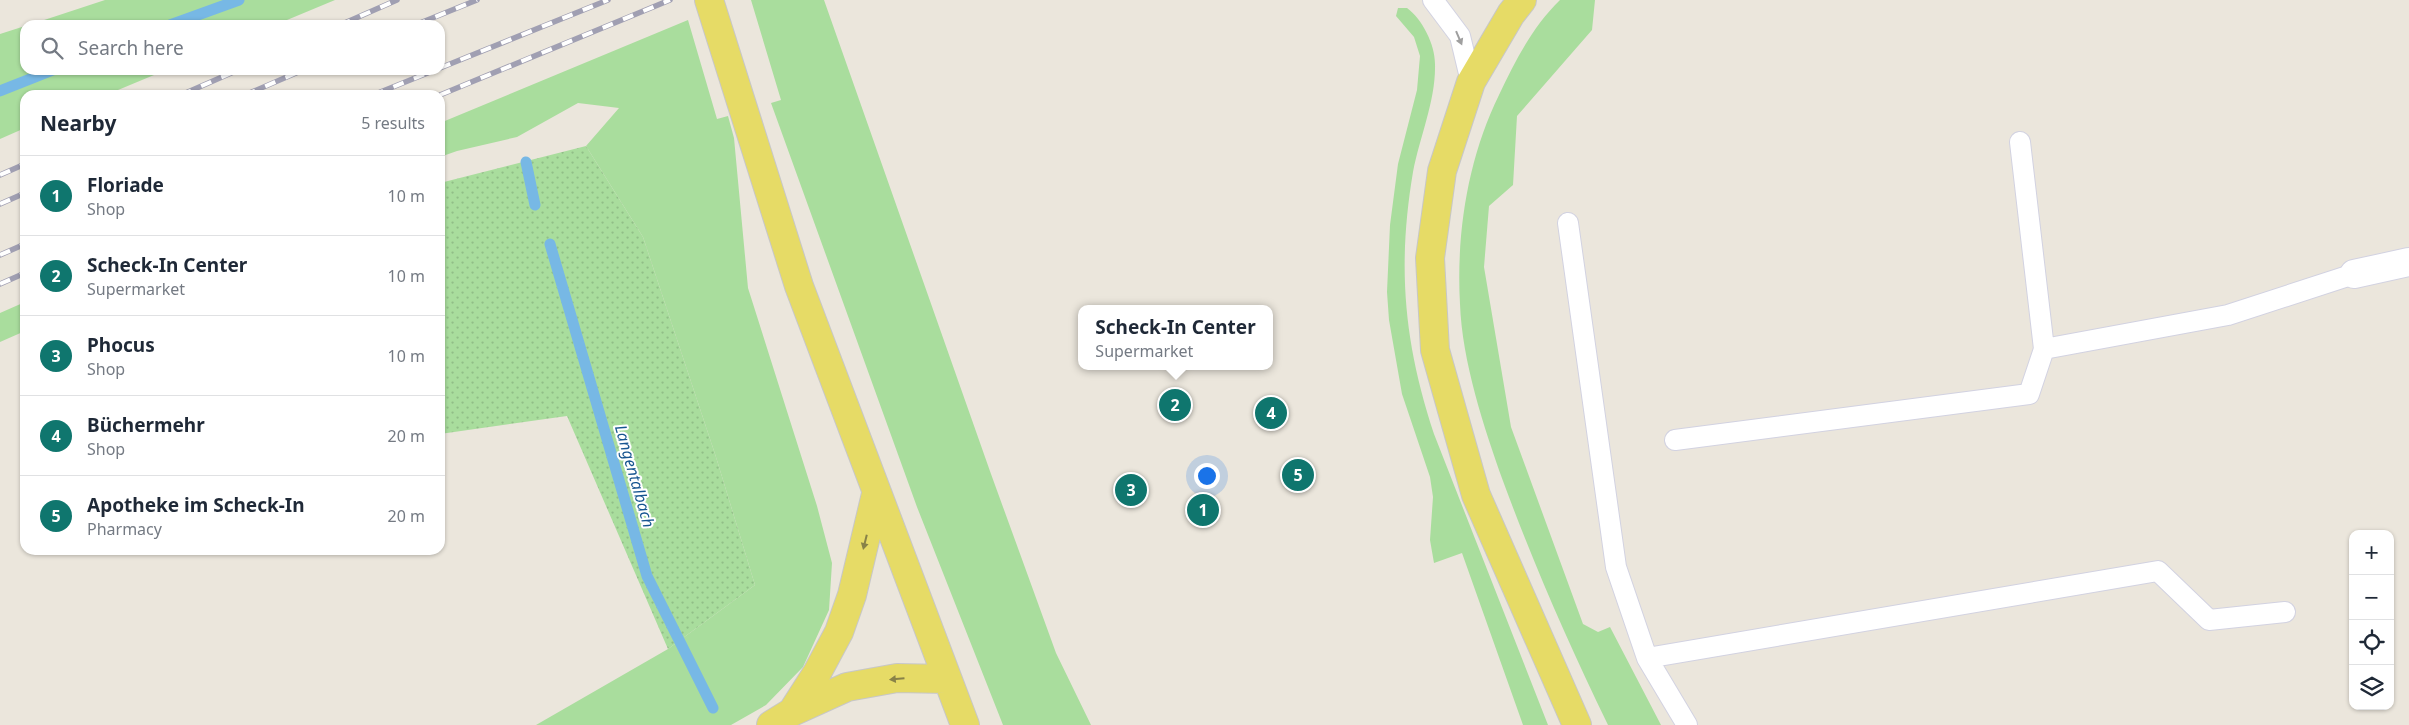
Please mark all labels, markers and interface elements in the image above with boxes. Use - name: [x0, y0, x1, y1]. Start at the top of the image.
- search box: [20, 20, 445, 75]
- one-way arrow: [1455, 31, 1463, 46]
- icon: search: [38, 34, 66, 62]
- text: Search here: [78, 35, 184, 61]
- text: Nearby: [40, 109, 116, 137]
- text: 5 results: [361, 112, 425, 134]
- text: Floriade: [87, 172, 164, 198]
- text: 1: [51, 185, 61, 207]
- text: 10 m: [388, 185, 425, 207]
- text: Shop: [87, 198, 125, 220]
- text: Scheck-In Center: [87, 252, 247, 278]
- text: 2: [51, 265, 61, 287]
- text: 10 m: [388, 265, 425, 287]
- text: Supermarket: [87, 278, 185, 300]
- popup: [1078, 305, 1273, 370]
- text: Scheck-In Center: [1095, 314, 1256, 340]
- text: Phocus: [87, 332, 155, 358]
- text: Supermarket: [1095, 340, 1193, 362]
- text: 3: [51, 345, 61, 367]
- text: 10 m: [388, 345, 425, 367]
- text: Shop: [87, 358, 125, 380]
- pin: 2: [1159, 386, 1191, 424]
- pin: 4: [1255, 394, 1287, 432]
- text: Büchermehr: [87, 412, 205, 438]
- water label: Langentalbach: [610, 422, 660, 530]
- text: 4: [51, 425, 61, 447]
- text: 20 m: [388, 425, 425, 447]
- text: Shop: [87, 438, 125, 460]
- pin: 5: [1282, 456, 1314, 494]
- your location: [1194, 463, 1220, 489]
- pin: 3: [1115, 471, 1147, 509]
- pin: 1: [1187, 491, 1219, 529]
- text: Apotheke im Scheck-In: [87, 492, 305, 518]
- text: 5: [51, 505, 61, 527]
- text: 20 m: [388, 505, 425, 527]
- text: Pharmacy: [87, 518, 162, 540]
- map controls: [2349, 530, 2394, 710]
- button: +: [2349, 530, 2394, 575]
- one-way arrow: [861, 534, 869, 549]
- button: −: [2349, 575, 2394, 620]
- button: locate: [2349, 620, 2394, 665]
- button: layers: [2349, 665, 2394, 710]
- one-way arrow: [889, 675, 905, 683]

